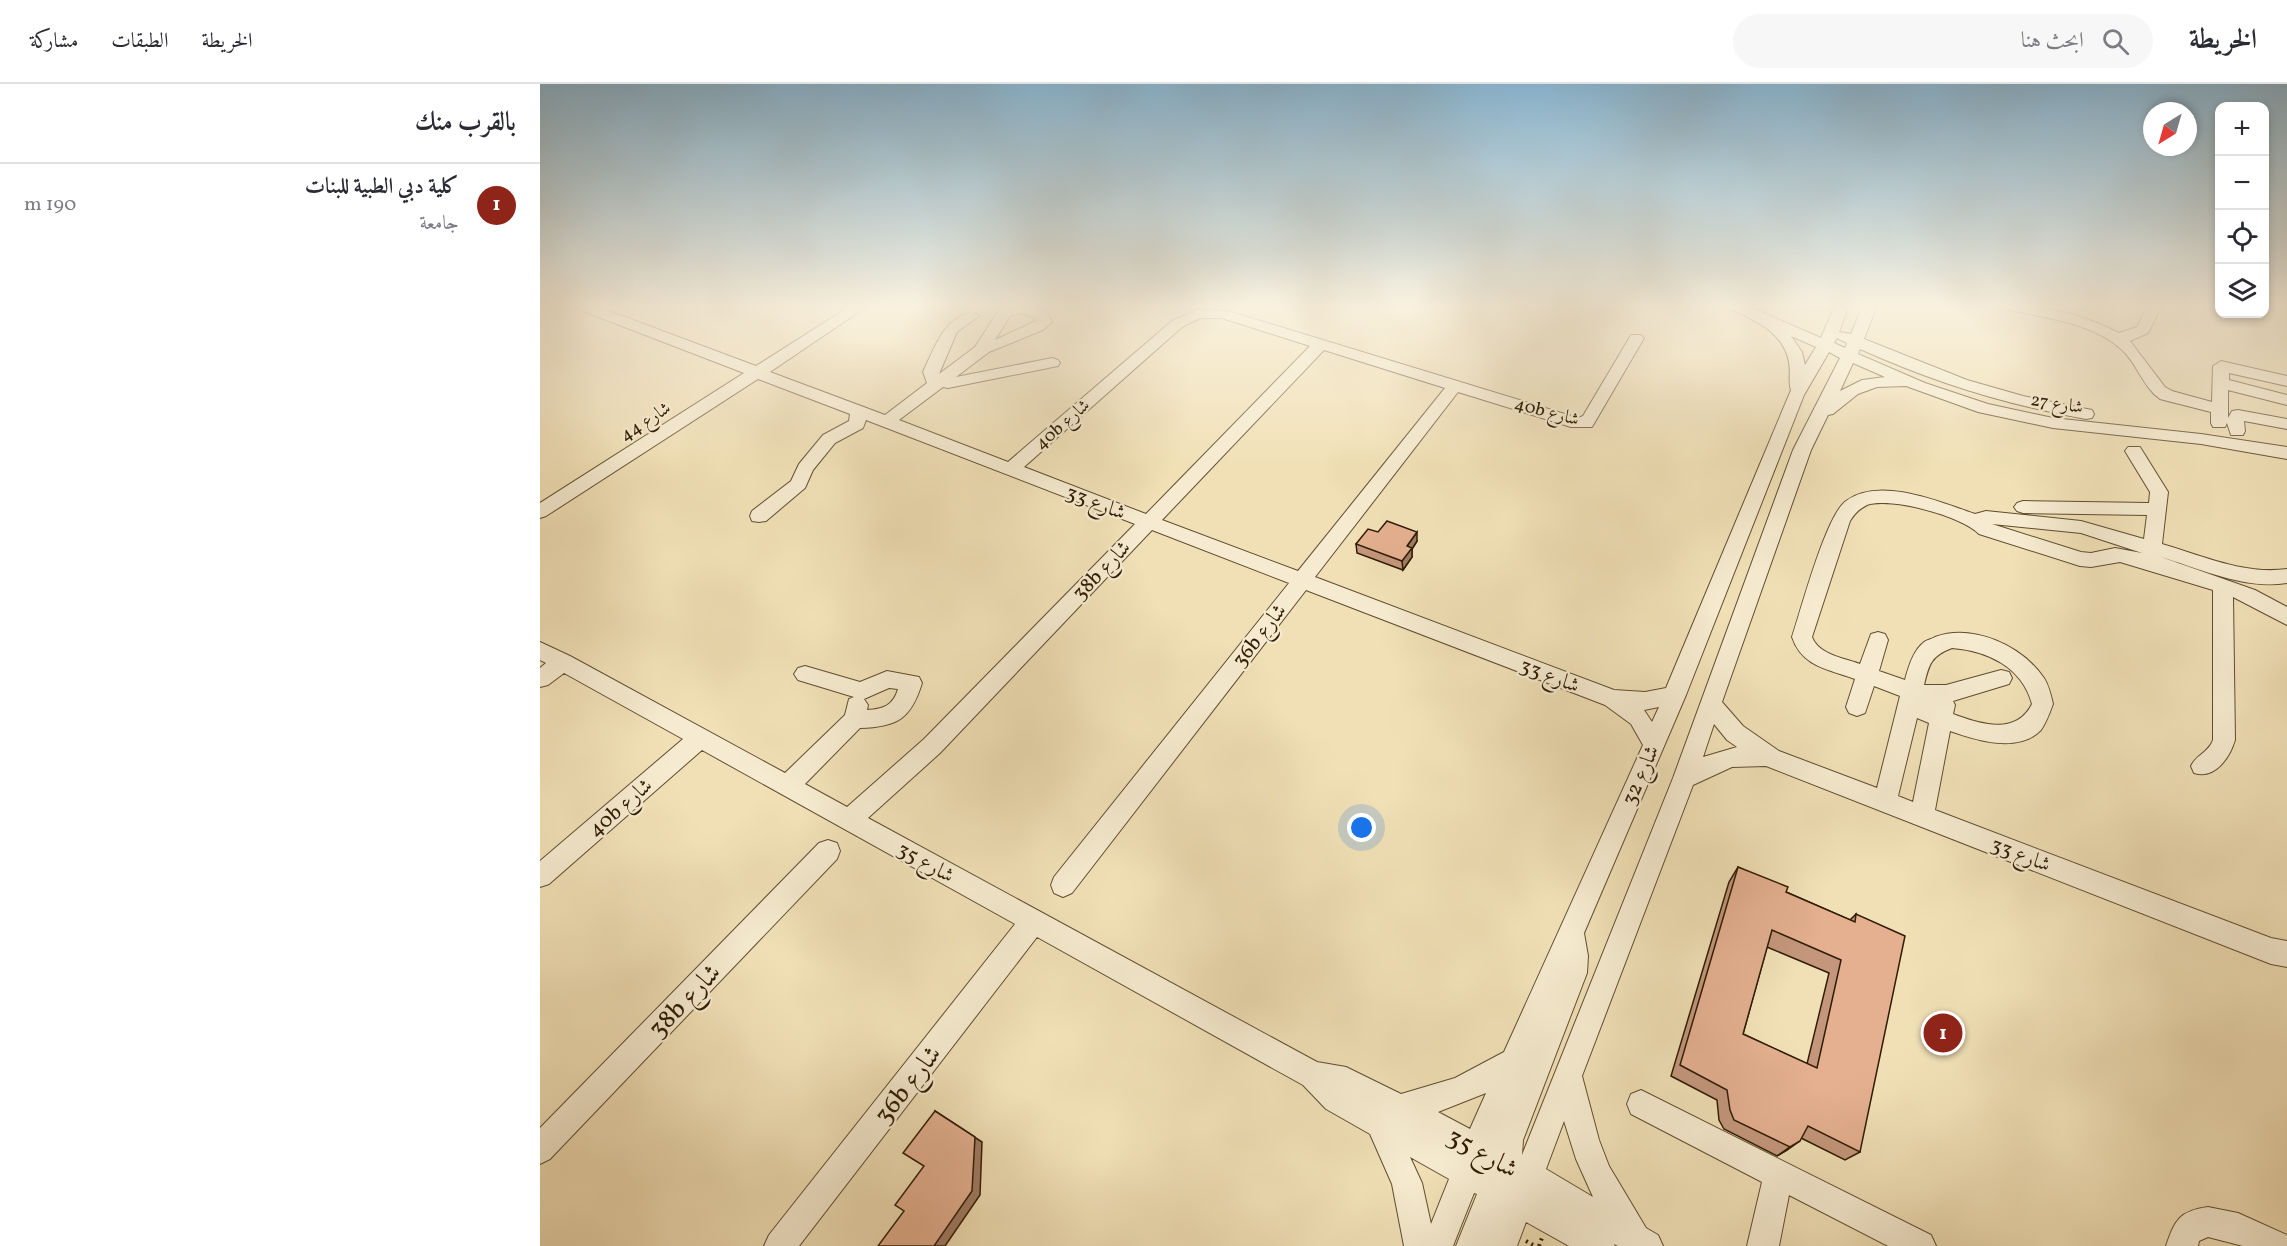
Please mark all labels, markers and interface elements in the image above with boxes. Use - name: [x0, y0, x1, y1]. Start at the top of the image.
- search box: [1733, 14, 2153, 68]
- text: الخريطة: [2189, 21, 2257, 60]
- icon: search: [2099, 25, 2132, 58]
- text: ابحث هنا: [2021, 26, 2084, 57]
- text: مشاركة: [30, 27, 78, 56]
- text: الطبقات: [111, 27, 168, 56]
- text: الخريطة: [201, 27, 253, 56]
- north arrow: [2143, 102, 2197, 156]
- map controls: [2215, 102, 2269, 318]
- button: +: [2215, 102, 2269, 156]
- text: بالقرب منك: [415, 105, 516, 141]
- button: −: [2215, 156, 2269, 210]
- text: كلية دبي الطبية للبنات: [305, 172, 459, 203]
- text: 190 m: [24, 191, 76, 219]
- text: 1: [492, 191, 501, 219]
- text: جامعة: [420, 210, 459, 238]
- button: locate: [2215, 210, 2269, 264]
- button: layers: [2215, 264, 2269, 318]
- street label: شارع 27: [2029, 388, 2085, 422]
- street label: 40b شارع: [1511, 392, 1582, 434]
- street label: 40b شارع: [1030, 394, 1097, 457]
- street label: شارع 44: [615, 396, 677, 449]
- street label: شارع 33: [1061, 479, 1130, 530]
- street label: 38b شارع: [1066, 534, 1140, 609]
- street label: 36b شارع: [1226, 598, 1296, 675]
- street label: شارع 33: [1515, 652, 1584, 703]
- street label: شارع 32: [1615, 741, 1669, 811]
- street label: 40b شارع: [582, 772, 661, 846]
- your location: [1347, 813, 1376, 842]
- street label: شارع 33: [1986, 831, 2055, 882]
- street label: شارع 35: [890, 836, 959, 893]
- street label: 38b شارع: [641, 956, 731, 1048]
- pin: 1: [1924, 1010, 1962, 1056]
- street label: 36b شارع: [866, 1038, 952, 1133]
- street label: شارع 35: [1439, 1120, 1524, 1190]

